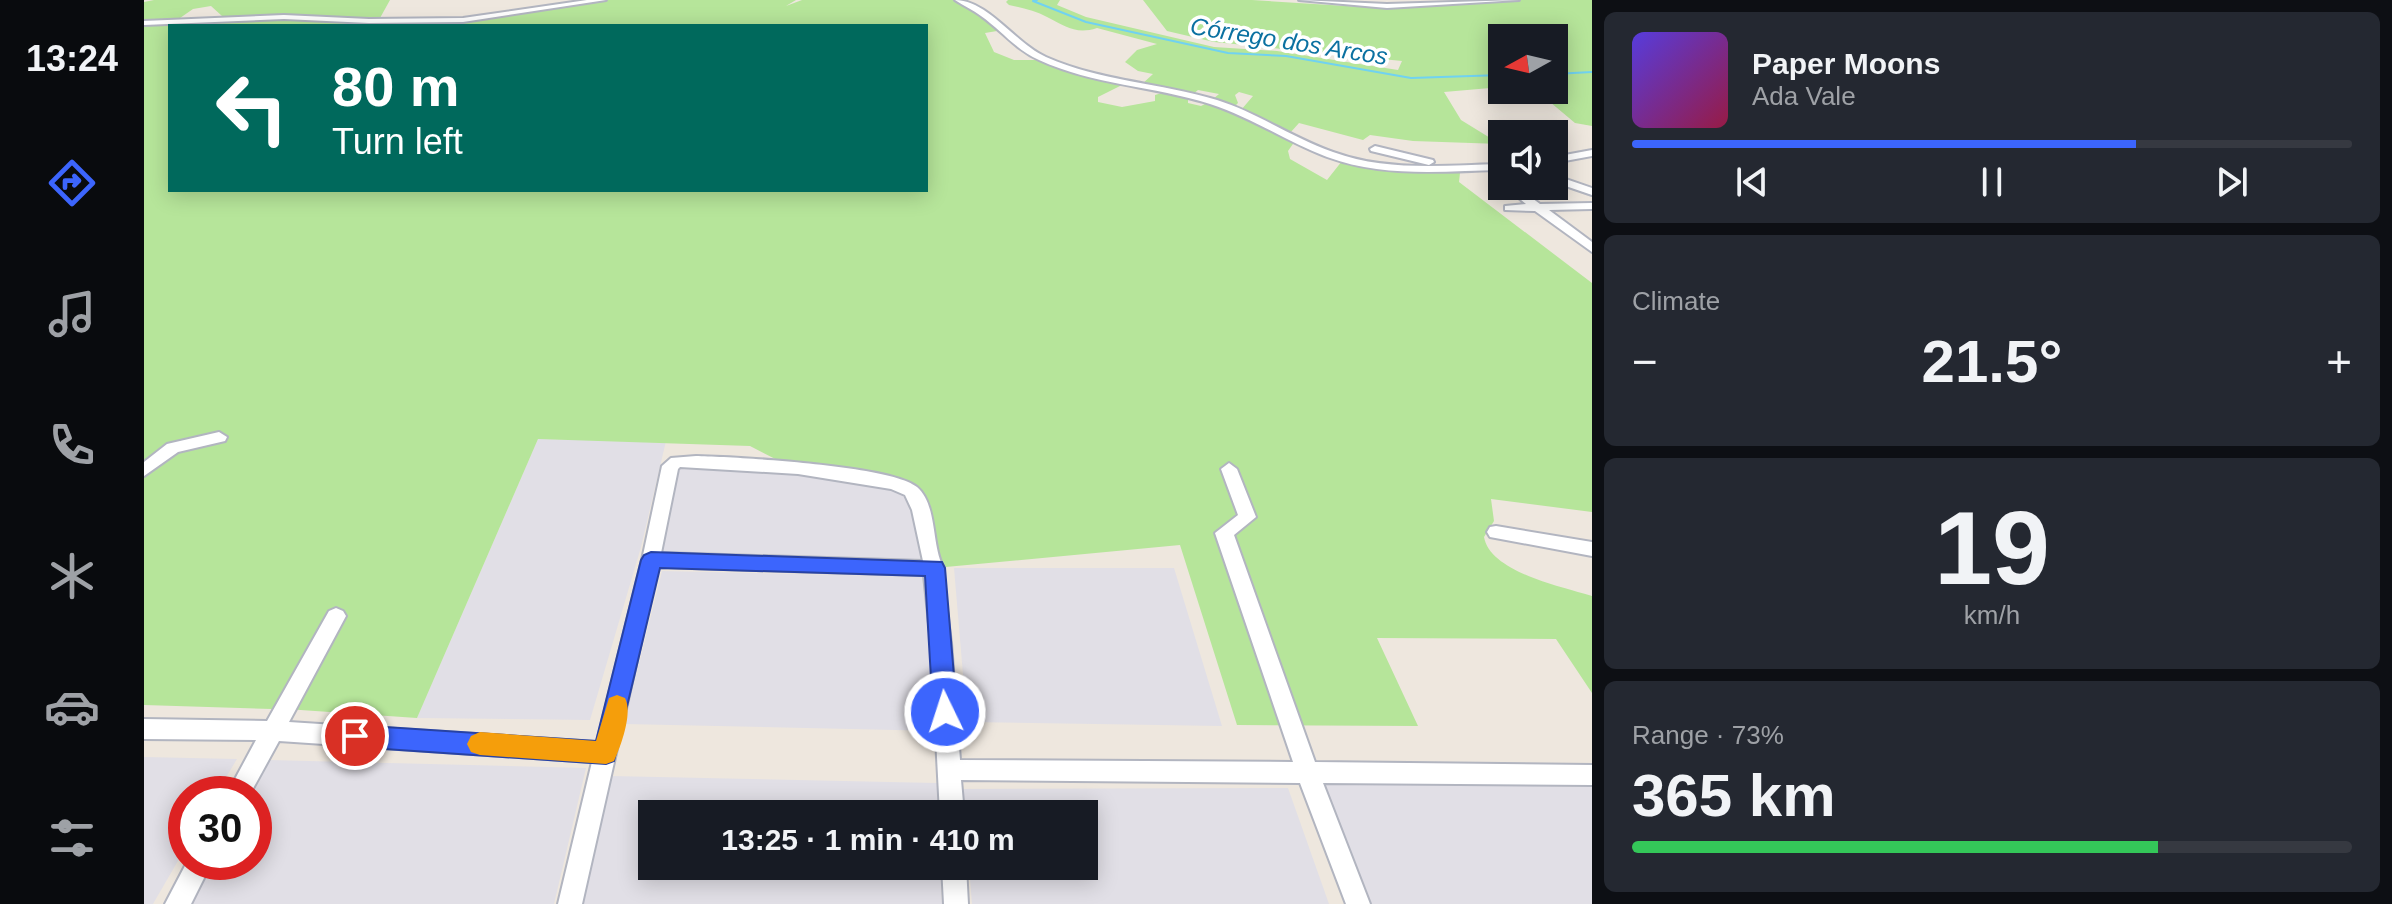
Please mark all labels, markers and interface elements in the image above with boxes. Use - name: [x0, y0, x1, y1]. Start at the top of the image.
- water label: Córrego dos Arcos: [1189, 12, 1389, 70]
- north arrow: [1488, 24, 1568, 104]
- map controls: [1488, 24, 1568, 200]
- text: 13:24: [26, 38, 118, 79]
- text: Paper Moons: [1752, 47, 1940, 80]
- text: 80 m: [332, 55, 460, 118]
- icon: left: [200, 56, 304, 160]
- text: Ada Vale: [1752, 81, 1856, 111]
- button: sound: [1488, 120, 1568, 200]
- text: Turn left: [332, 121, 463, 162]
- icon: directions: [44, 155, 100, 211]
- icon: previous: [1730, 160, 1774, 204]
- icon: pause: [1970, 160, 2014, 204]
- icon: next: [2210, 160, 2254, 204]
- icon: music: [44, 286, 100, 342]
- text: Climate: [1632, 286, 1720, 316]
- text: 21.5°: [1922, 328, 2062, 395]
- text: −: [1632, 337, 1658, 386]
- text: +: [2326, 337, 2352, 386]
- icon: phone: [44, 417, 100, 473]
- text: 19: [1934, 490, 2050, 606]
- icon: climate: [44, 548, 100, 604]
- text: km/h: [1964, 600, 2020, 630]
- position arrow: [903, 670, 987, 754]
- icon: car: [44, 679, 100, 735]
- pin: [321, 702, 389, 770]
- icon: arrive: [333, 714, 377, 758]
- text: Range · 73%: [1632, 720, 1784, 750]
- text: 365 km: [1632, 762, 1836, 829]
- speed limit sign: 30: [168, 776, 272, 880]
- icon: filters: [44, 810, 100, 866]
- text: 13:25 · 1 min · 410 m: [721, 823, 1015, 856]

